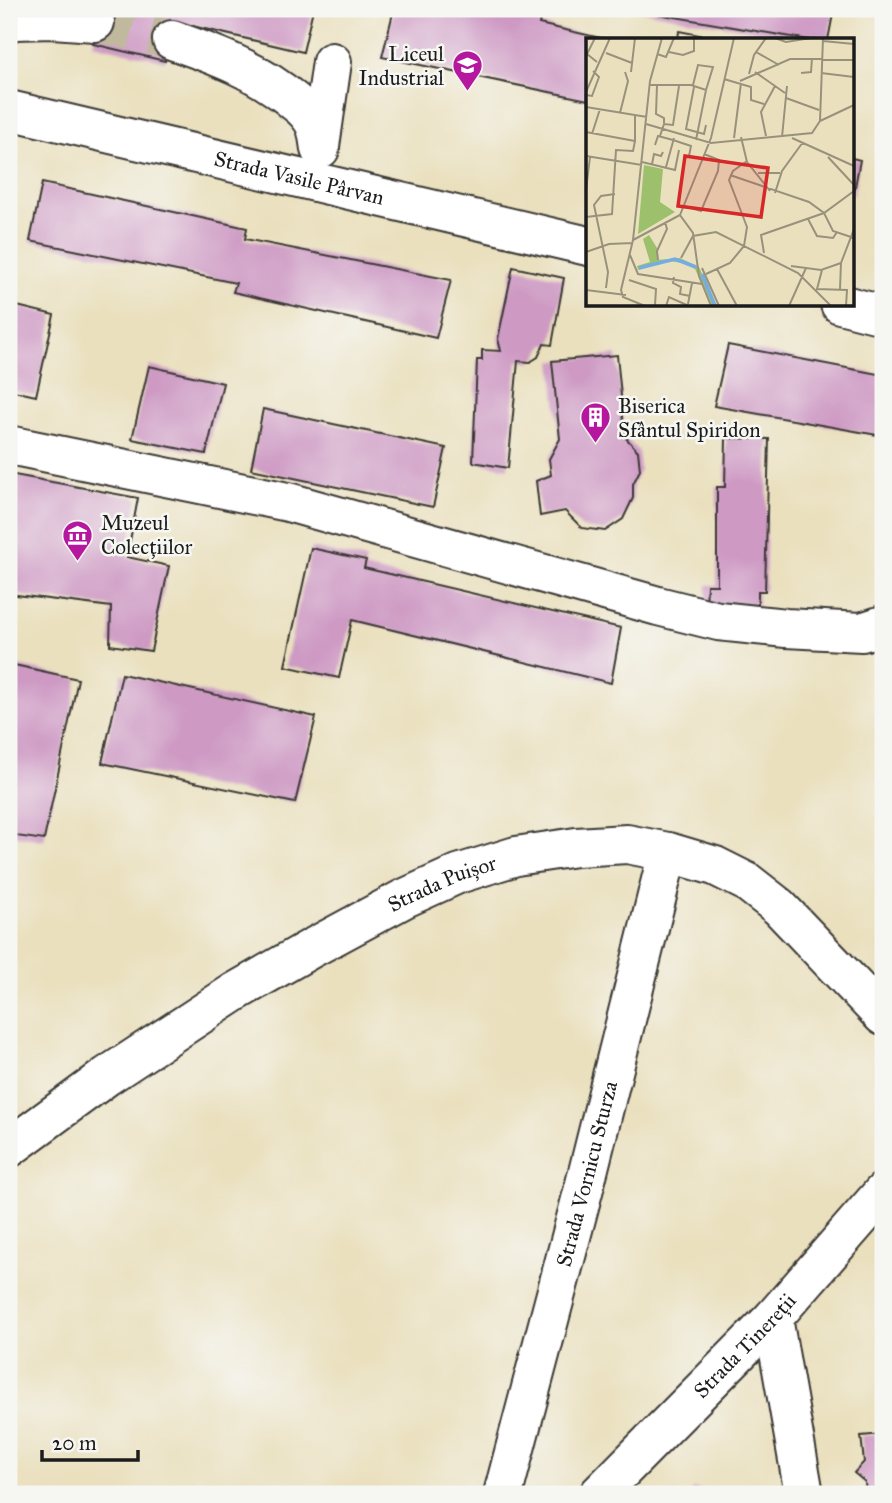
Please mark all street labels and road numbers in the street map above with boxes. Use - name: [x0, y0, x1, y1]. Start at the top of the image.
- street label: Strada Vasile Pârvan: [212, 146, 387, 211]
- street label: Strada Puișor: [383, 850, 500, 918]
- street label: Strada Vornicu Sturza: [551, 1078, 623, 1270]
- street label: Strada Tinereții: [688, 1288, 802, 1404]

